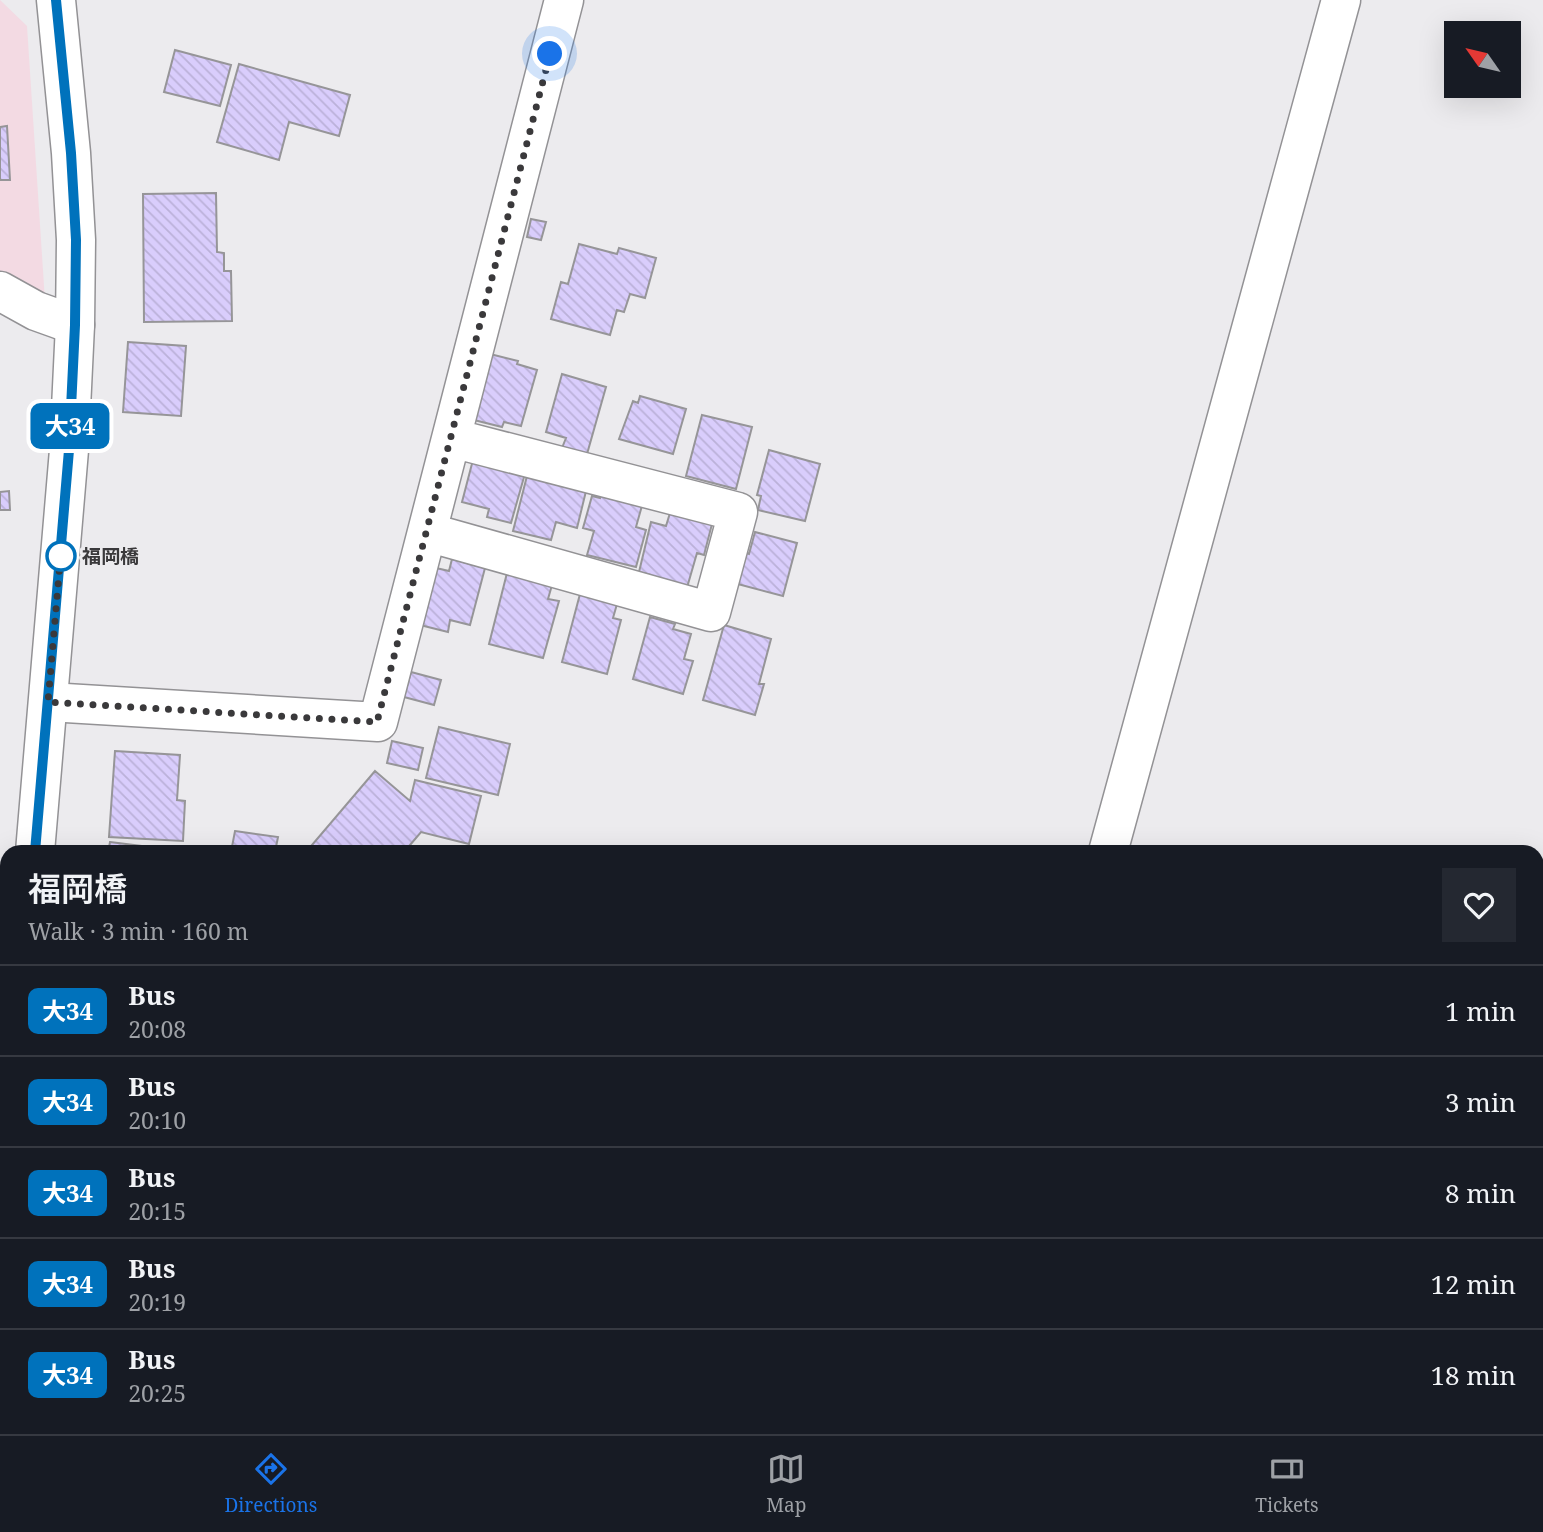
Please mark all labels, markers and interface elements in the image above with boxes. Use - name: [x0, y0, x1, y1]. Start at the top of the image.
- north arrow: [1444, 21, 1521, 98]
- map controls: [1444, 21, 1521, 98]
- your location: [532, 36, 567, 71]
- line badge: 大34: [30, 403, 110, 449]
- text: 大34: [44, 409, 96, 442]
- marker: 福岡橋: [46, 541, 76, 571]
- place label: 福岡橋: [82, 543, 139, 569]
- text: 福岡橋: [28, 866, 127, 911]
- button: heart: [1442, 868, 1516, 942]
- text: Walk · 3 min · 160 m: [28, 915, 248, 947]
- text: Bus: [128, 977, 175, 1013]
- text: 1 min: [1445, 993, 1516, 1029]
- text: 大34: [42, 994, 93, 1027]
- text: 20:08: [128, 1013, 186, 1045]
- text: Bus: [128, 1068, 175, 1104]
- text: 3 min: [1445, 1084, 1516, 1120]
- text: 大34: [42, 1085, 93, 1118]
- text: 20:10: [128, 1104, 186, 1136]
- text: Bus: [128, 1159, 175, 1195]
- text: 8 min: [1445, 1175, 1516, 1211]
- text: 大34: [42, 1176, 93, 1209]
- text: 20:15: [128, 1195, 186, 1227]
- text: Bus: [128, 1250, 175, 1286]
- text: 12 min: [1431, 1266, 1516, 1302]
- text: 大34: [42, 1267, 93, 1300]
- text: 20:19: [128, 1286, 186, 1318]
- text: Bus: [128, 1341, 175, 1377]
- text: 18 min: [1431, 1357, 1516, 1393]
- text: 大34: [42, 1358, 93, 1391]
- text: 20:25: [128, 1377, 186, 1409]
- tab: Directions: [224, 1450, 317, 1518]
- tab: Map: [766, 1450, 806, 1518]
- tab: Tickets: [1255, 1450, 1319, 1518]

